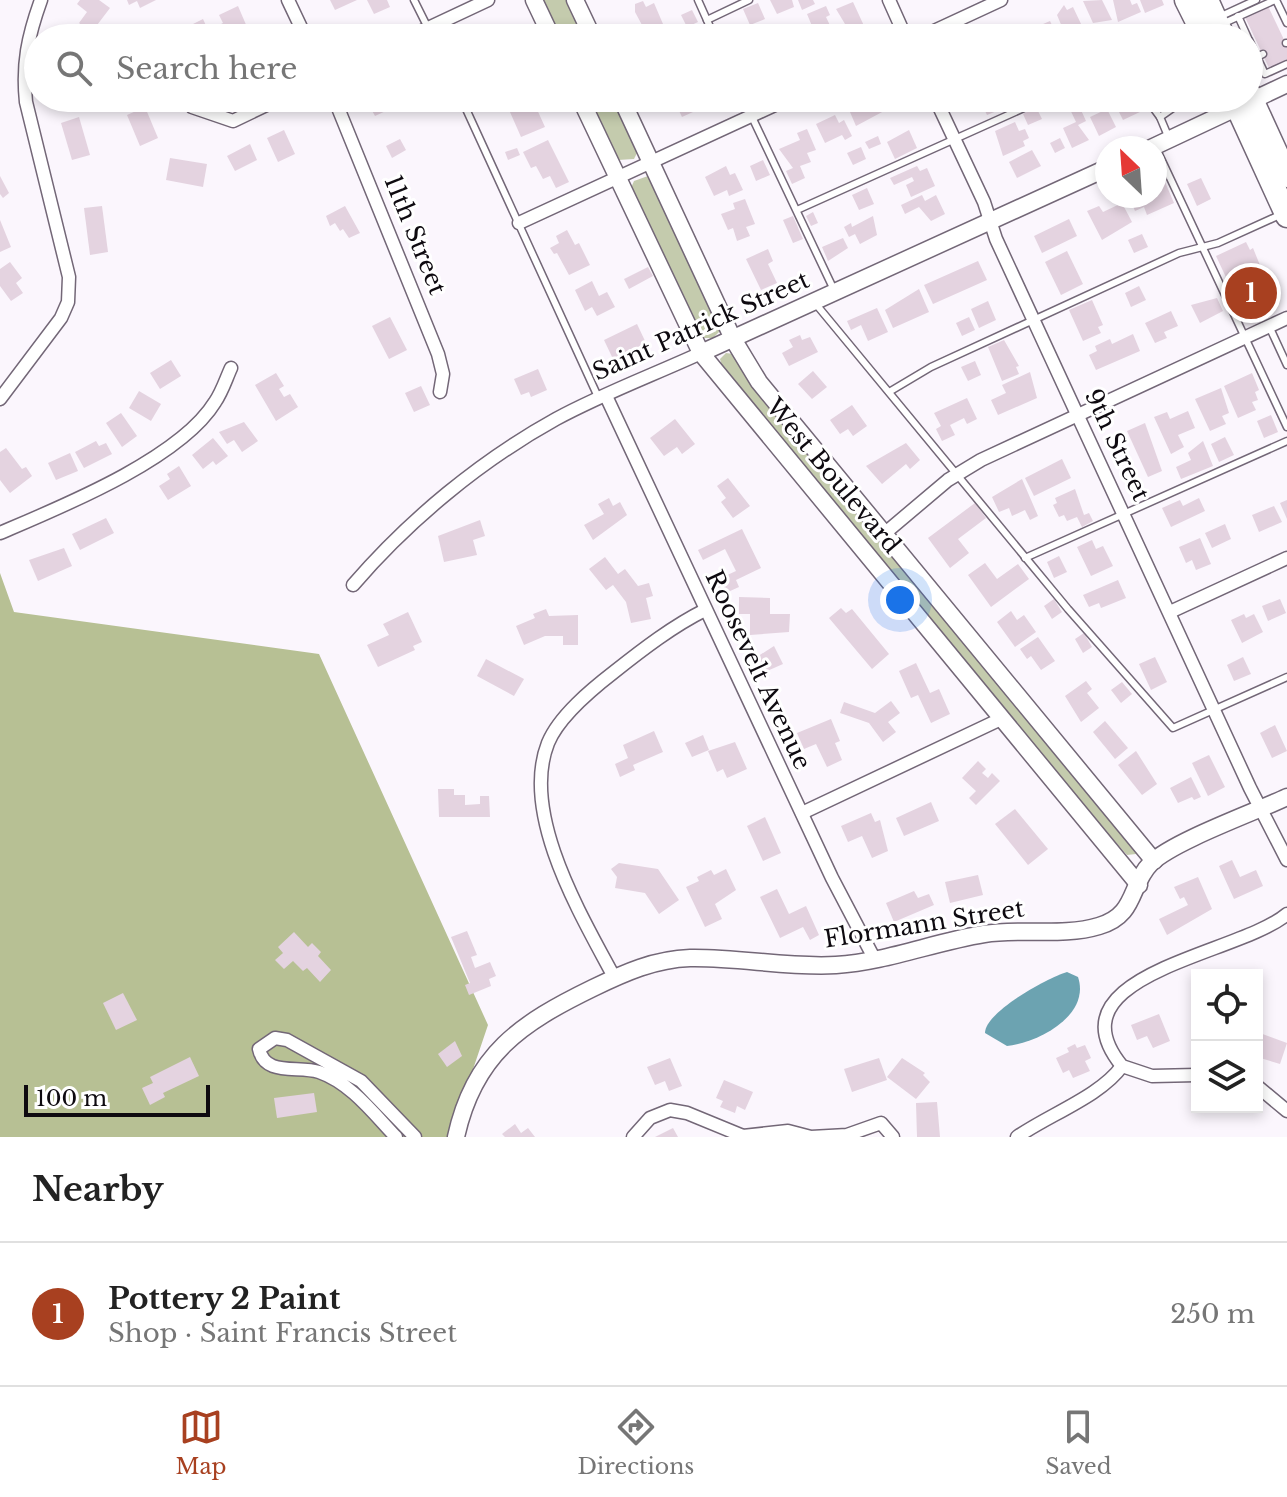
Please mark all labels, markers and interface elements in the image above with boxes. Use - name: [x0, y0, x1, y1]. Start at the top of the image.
- search box: [24, 24, 1263, 112]
- icon: search: [52, 46, 96, 90]
- text: Search here: [116, 50, 297, 87]
- north arrow: [1095, 136, 1167, 208]
- street label: 11th Street: [378, 171, 453, 299]
- pin: 1: [1225, 263, 1277, 323]
- street label: Saint Patrick Street: [588, 265, 814, 386]
- street label: 9th Street: [1079, 384, 1156, 505]
- street label: West Boulevard: [759, 391, 907, 559]
- street label: Roosevelt Avenue: [700, 566, 817, 774]
- your location: [880, 580, 920, 620]
- street label: Flormann Street: [822, 893, 1026, 954]
- map controls: [1191, 969, 1263, 1113]
- button: locate: [1191, 969, 1263, 1041]
- button: layers: [1191, 1041, 1263, 1113]
- scale bar: [24, 1081, 210, 1117]
- text: 100 m: [36, 1085, 107, 1112]
- text: Nearby: [32, 1168, 164, 1210]
- text: Pottery 2 Paint: [108, 1280, 340, 1317]
- text: 1: [52, 1298, 64, 1330]
- text: 250 m: [1170, 1298, 1255, 1330]
- text: Shop · Saint Francis Street: [108, 1317, 457, 1349]
- tab: Map: [175, 1405, 227, 1480]
- tab: Directions: [577, 1405, 694, 1480]
- tab: Saved: [1045, 1405, 1112, 1480]

